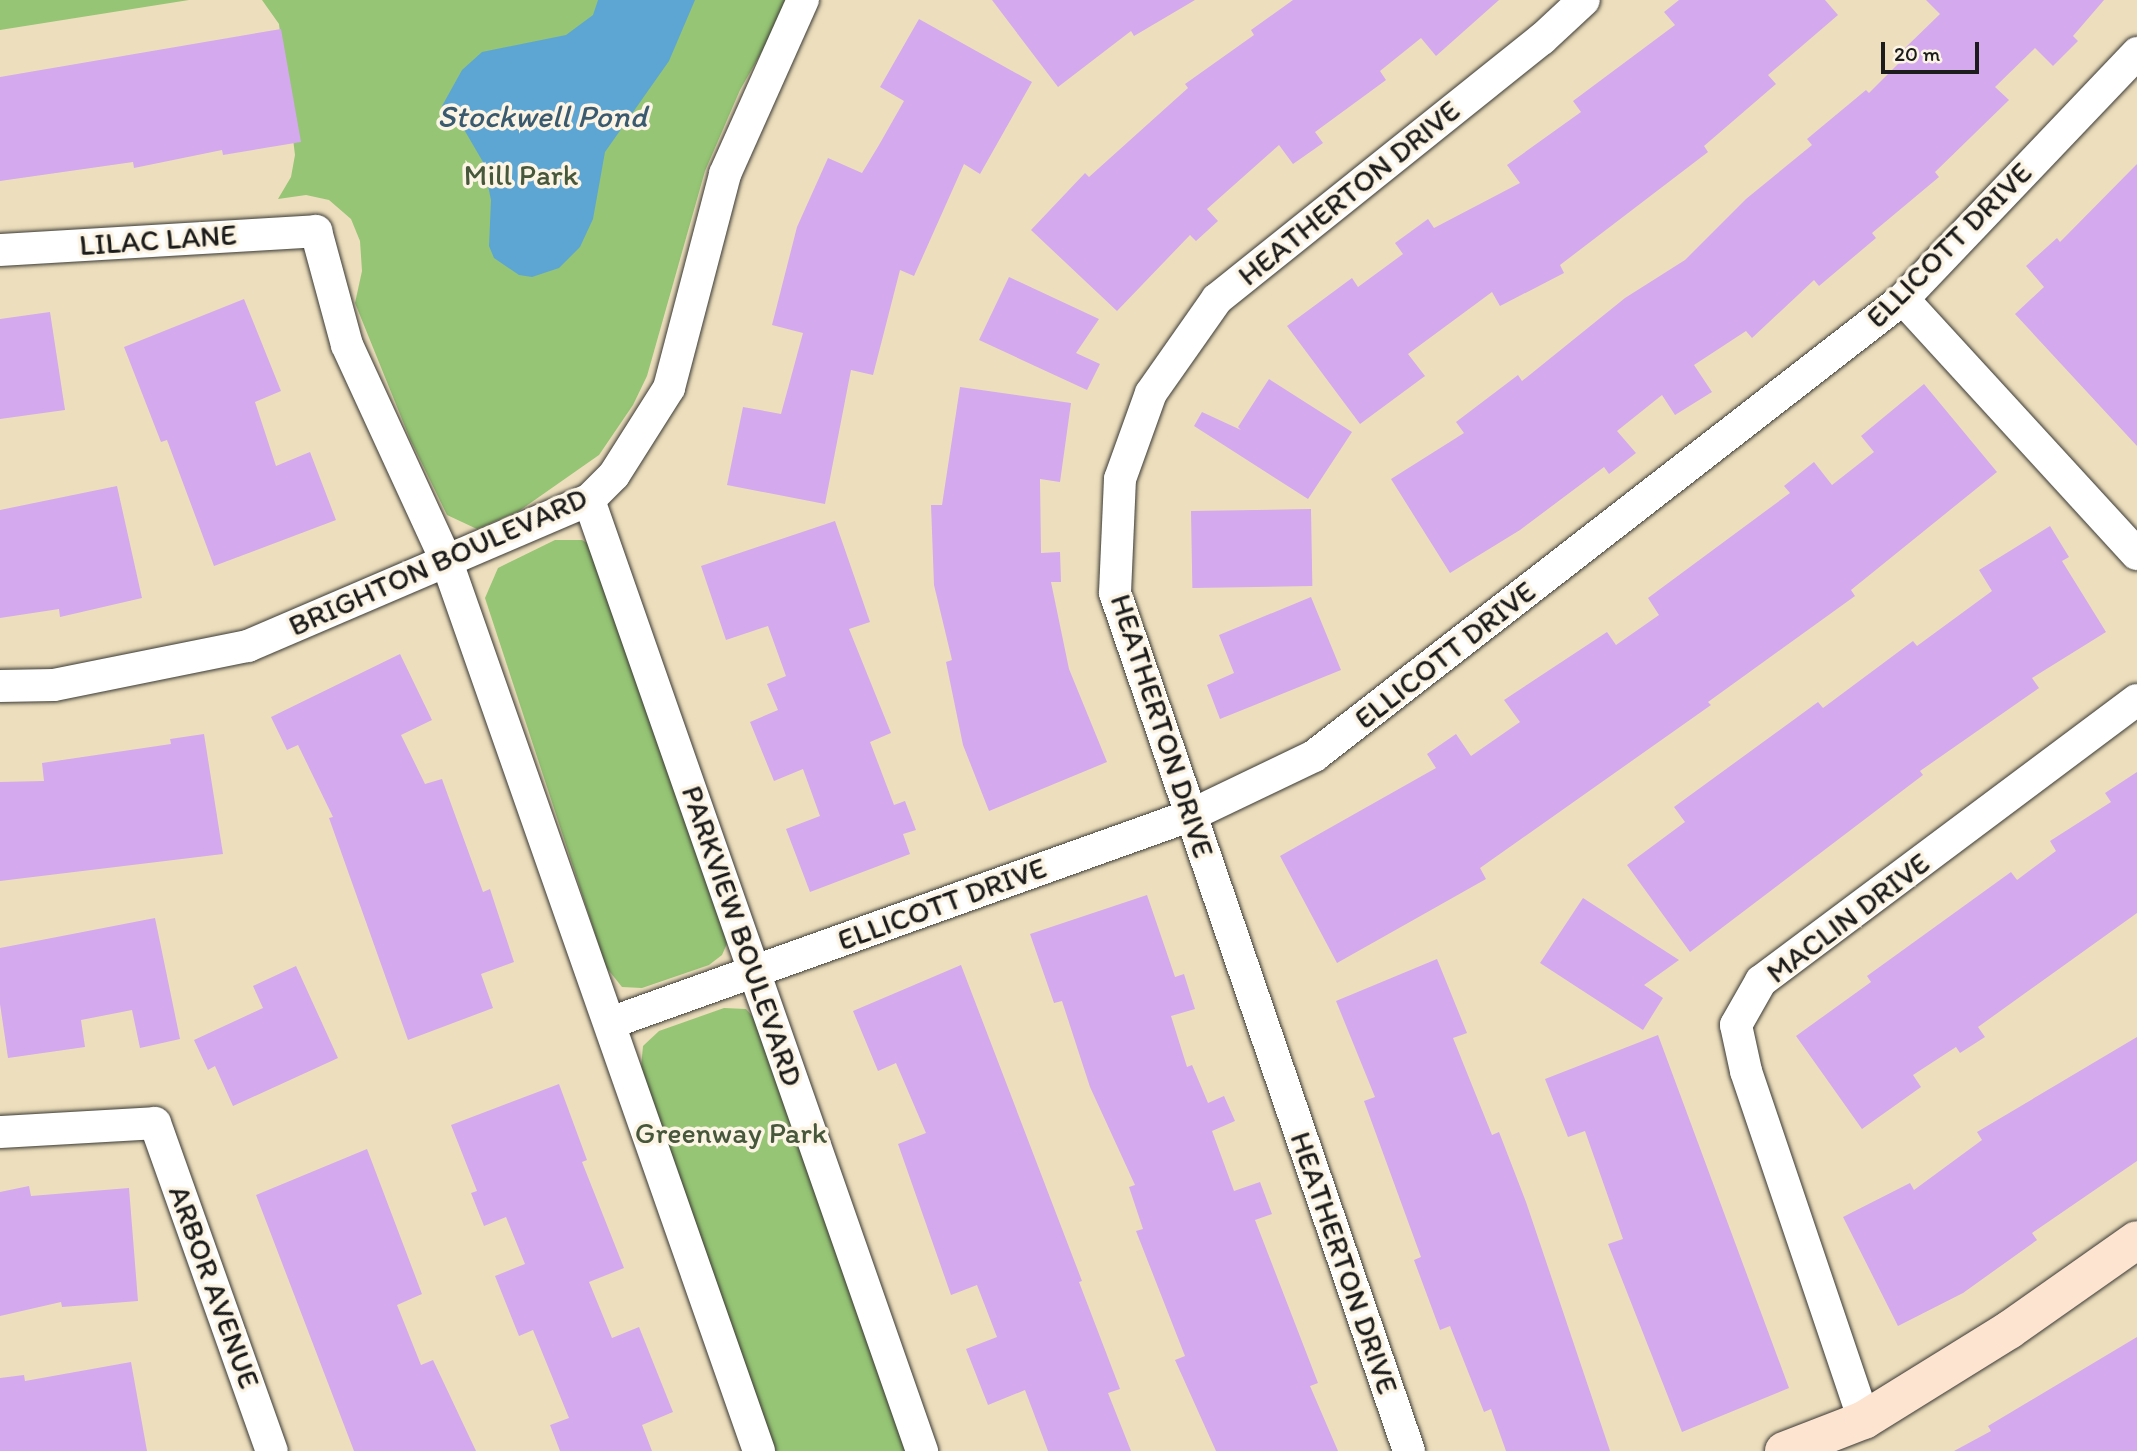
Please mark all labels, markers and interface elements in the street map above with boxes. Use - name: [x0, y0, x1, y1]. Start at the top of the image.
- scale bar: [1885, 28, 1983, 72]
- text: 20 m: [1894, 41, 1940, 66]
- street label: HEATHERTON DRIVE: [1229, 91, 1469, 295]
- water label: Stockwell Pond: [438, 97, 646, 135]
- street label: ELLICOTT DRIVE: [1858, 154, 2040, 336]
- park label: Mill Park: [464, 157, 578, 193]
- street label: LILAC LANE: [78, 217, 238, 263]
- street label: BRIGHTON BOULEVARD: [283, 480, 593, 644]
- street label: ELLICOTT DRIVE: [1347, 573, 1543, 737]
- street label: HEATHERTON DRIVE: [1102, 588, 1222, 864]
- street label: PARKVIEW BOULEVARD: [674, 782, 810, 1090]
- street label: MACLIN DRIVE: [1759, 845, 1937, 991]
- street label: ELLICOTT DRIVE: [832, 849, 1052, 959]
- park label: Greenway Park: [635, 1115, 827, 1151]
- street label: HEATHERTON DRIVE: [1282, 1125, 1406, 1401]
- street label: ARBOR AVENUE: [161, 1181, 267, 1393]

